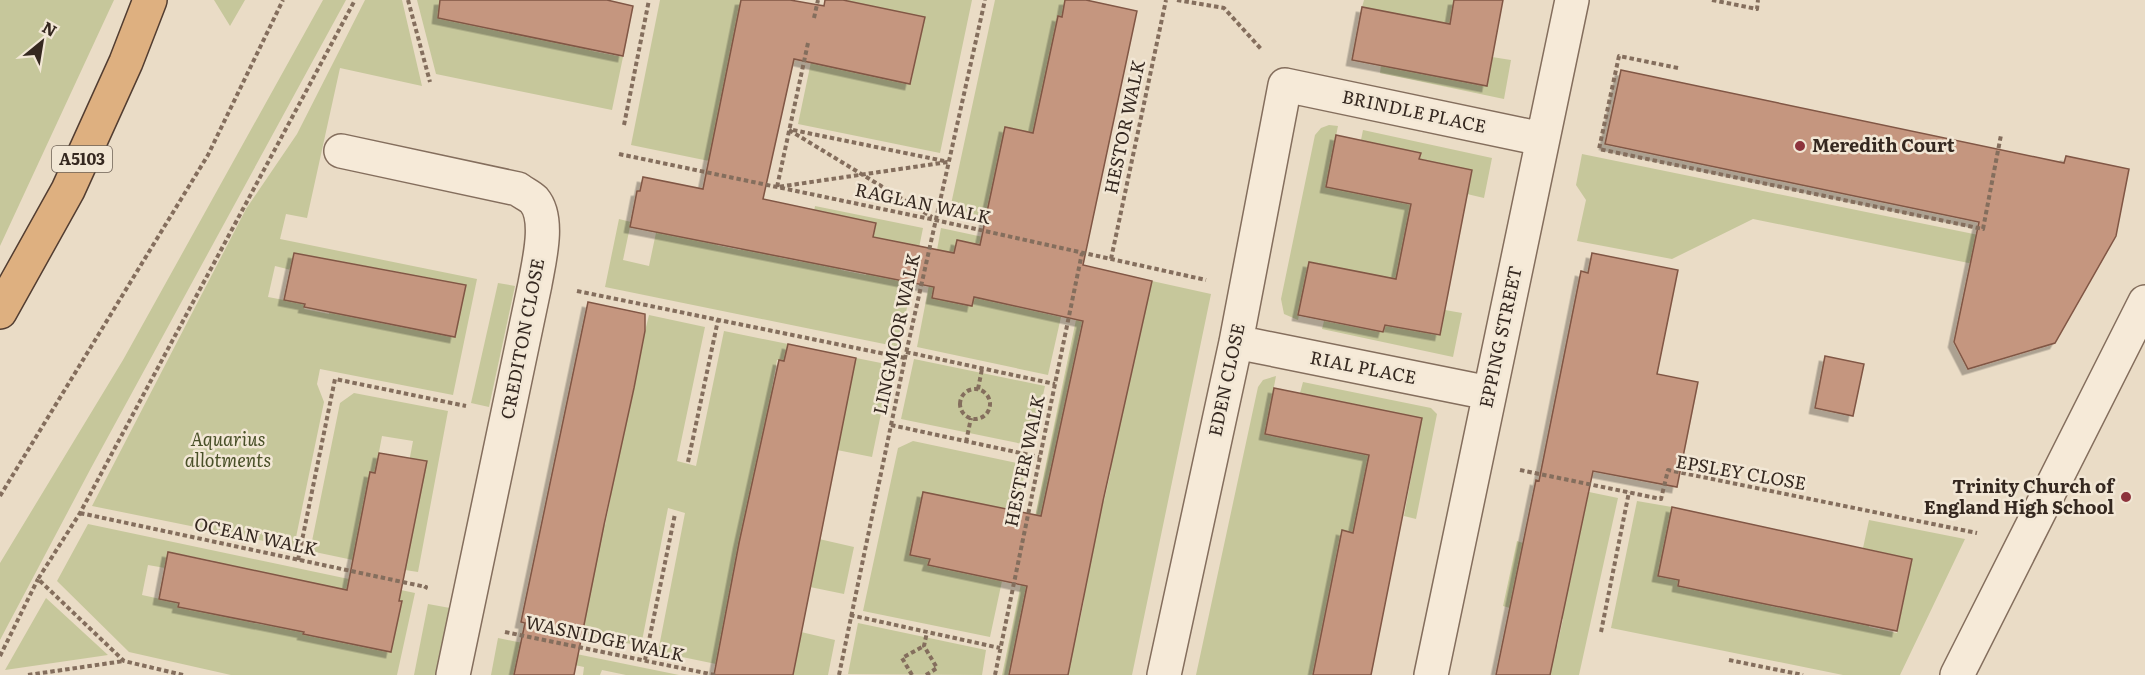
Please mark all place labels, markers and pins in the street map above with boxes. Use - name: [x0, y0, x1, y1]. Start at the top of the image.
- place label: Meredith Court: [1812, 131, 1955, 158]
- marker: Meredith Court: [1793, 139, 1807, 153]
- place label: Trinity Church of England High School: [1924, 472, 2116, 520]
- marker: Trinity Church of England High School: [2119, 490, 2133, 504]

